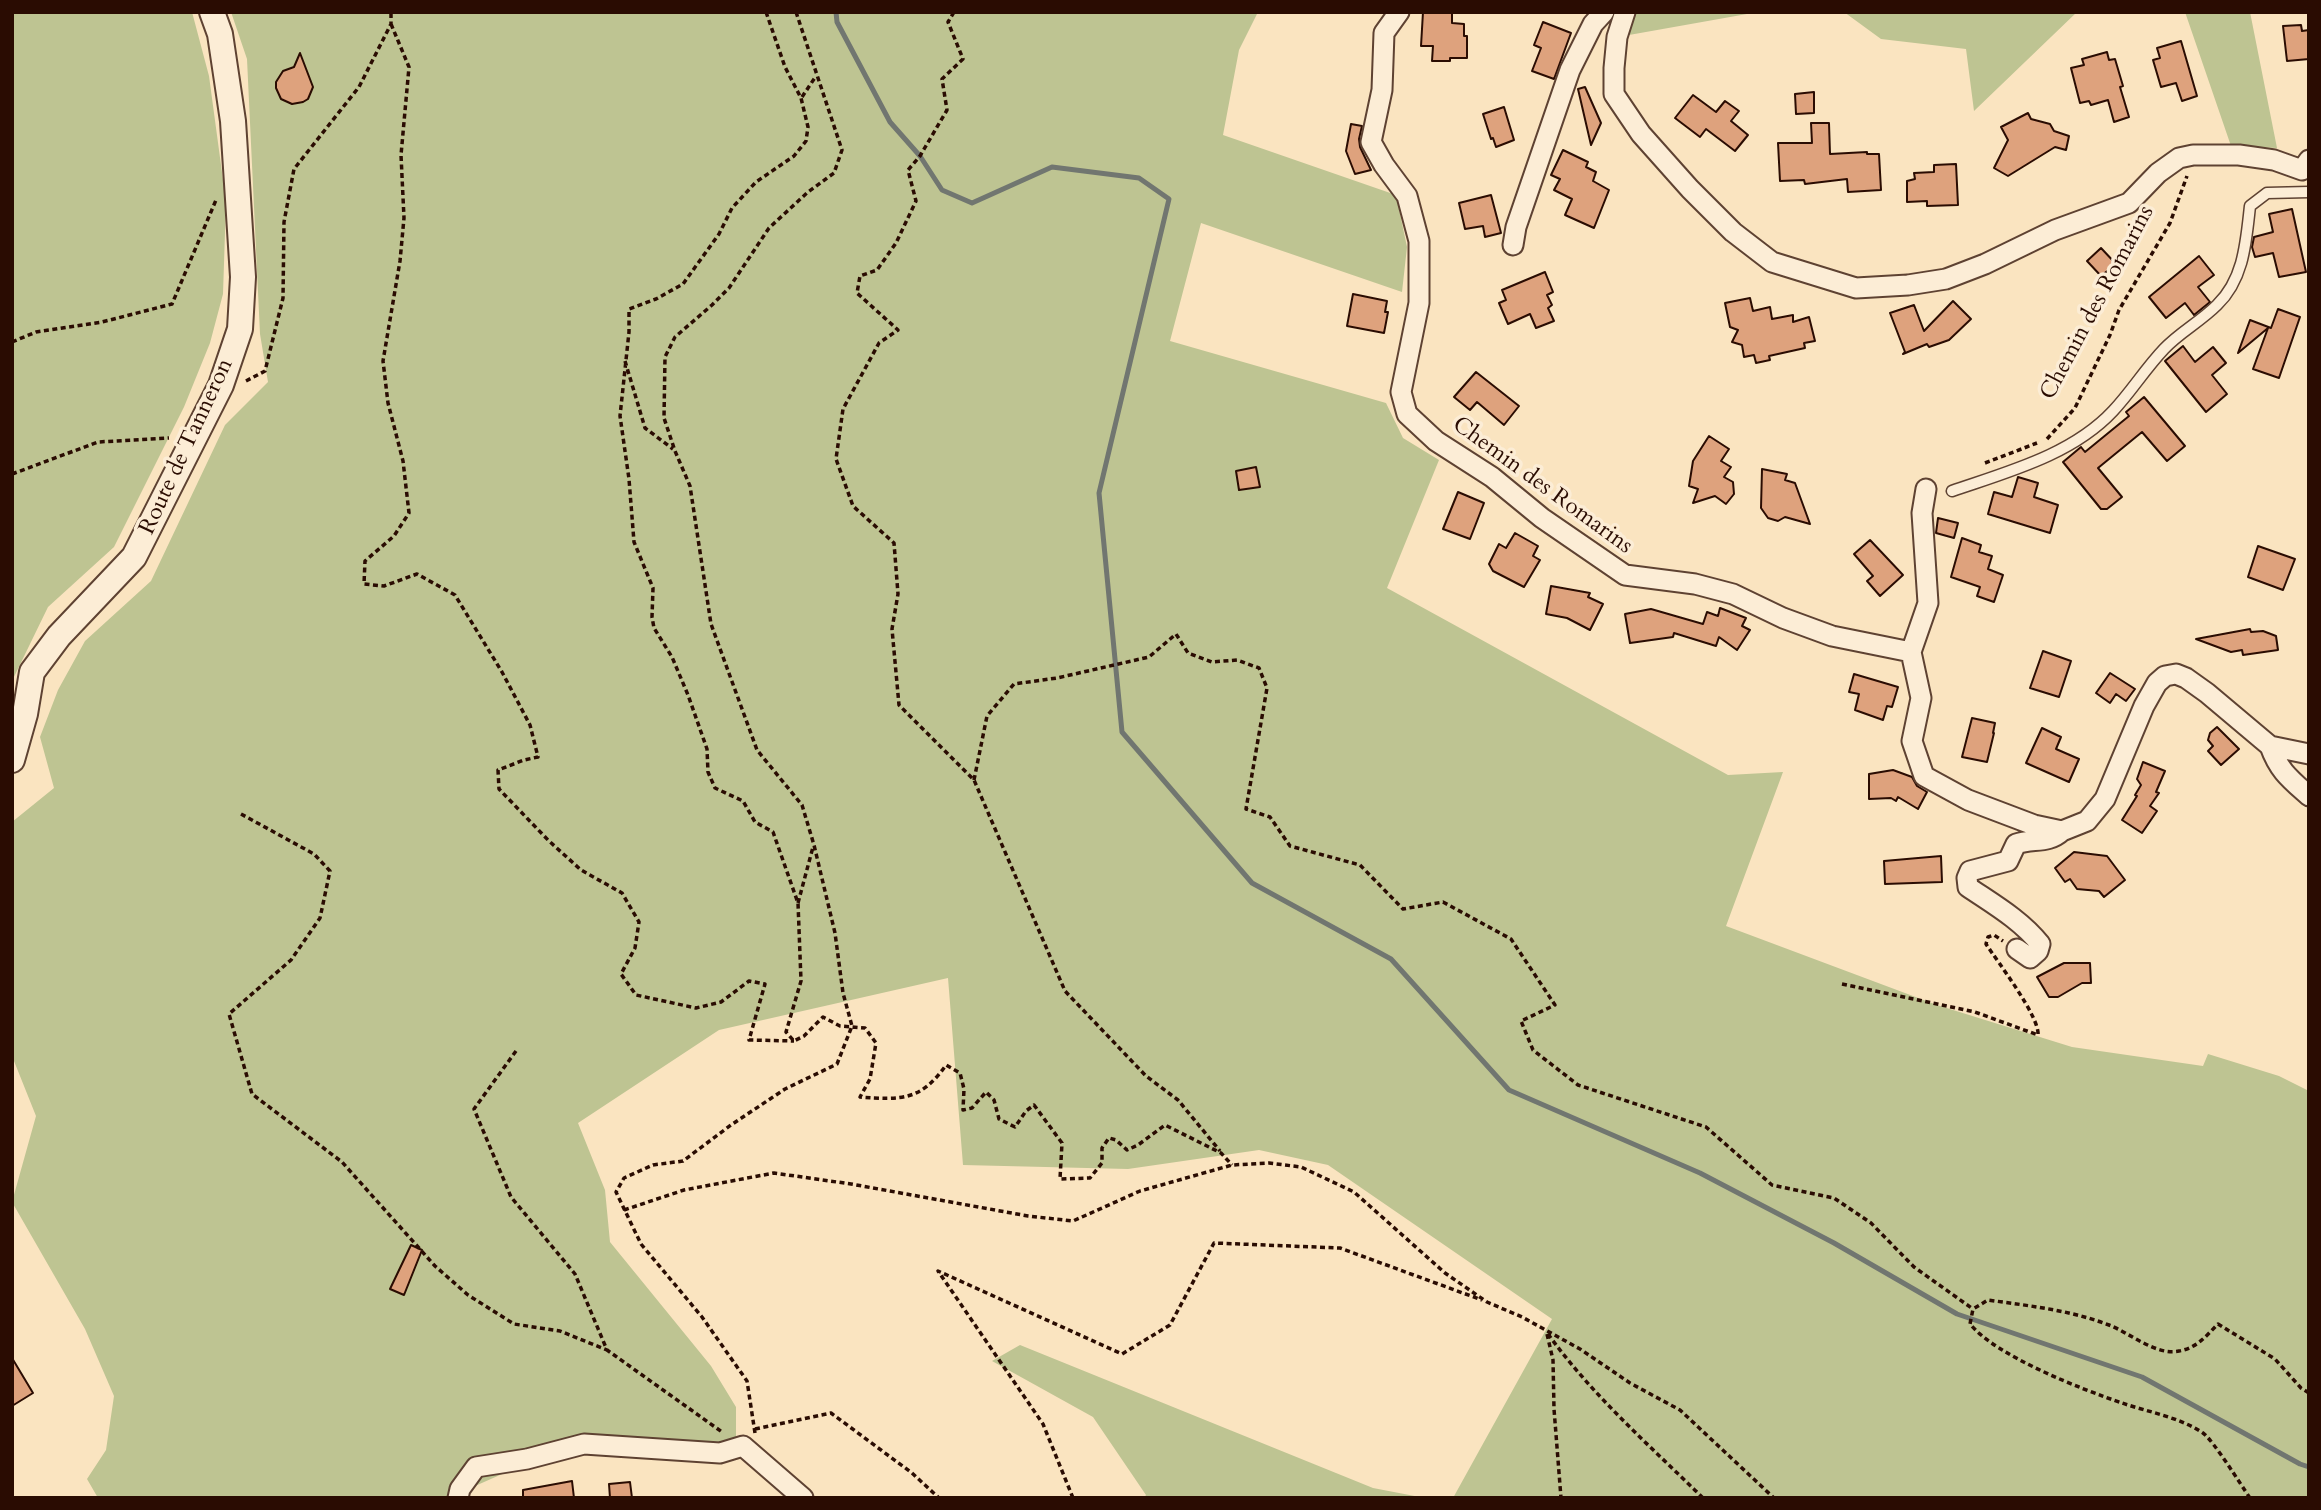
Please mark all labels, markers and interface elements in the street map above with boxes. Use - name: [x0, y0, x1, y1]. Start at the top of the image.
- street label: Chemin des Romarins: [2035, 201, 2161, 405]
- street label: Route de Tanneron: [134, 355, 240, 539]
- street label: Chemin des Romarins: [1447, 411, 1637, 561]

